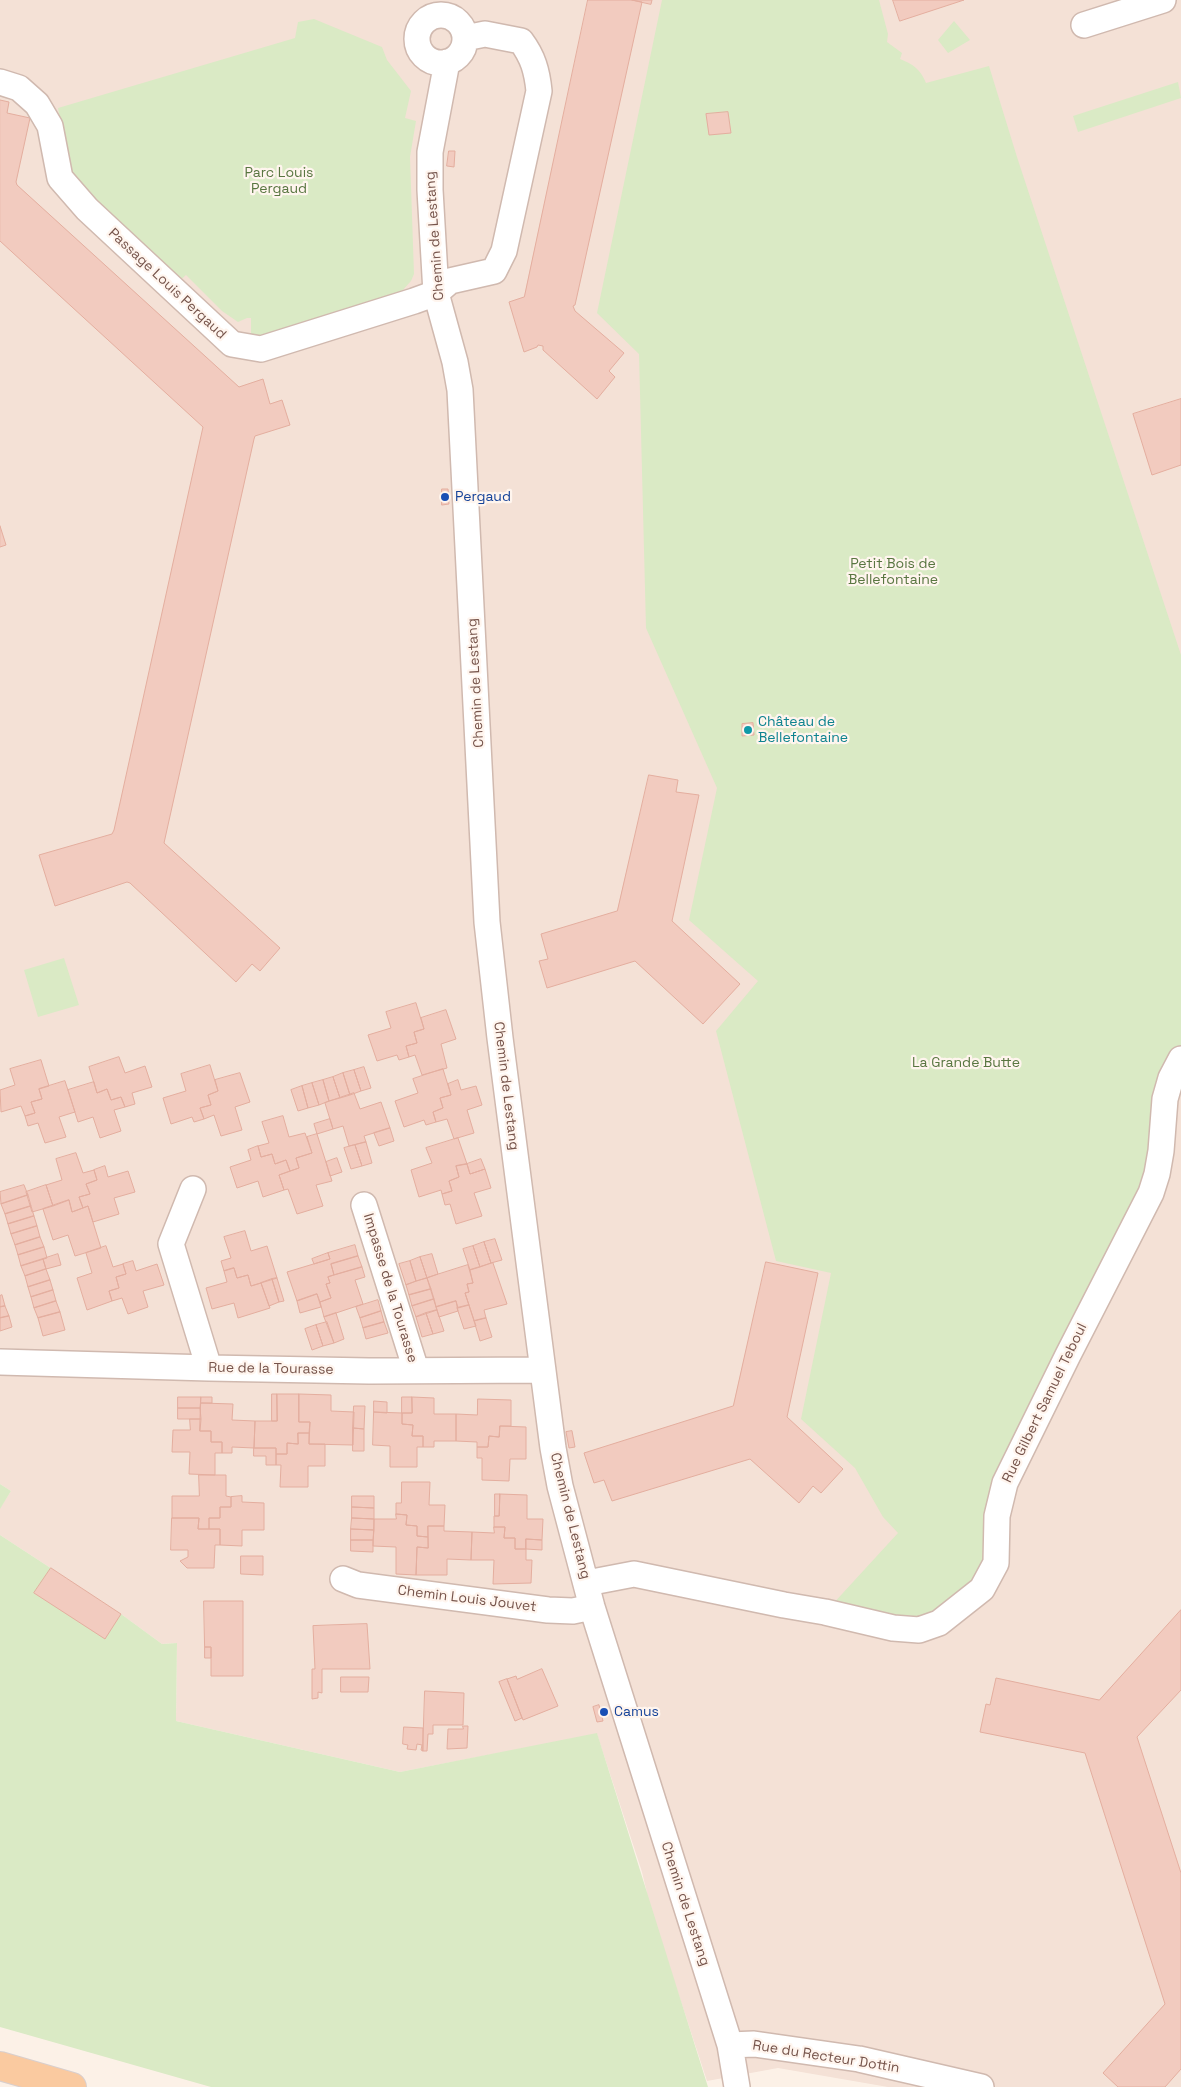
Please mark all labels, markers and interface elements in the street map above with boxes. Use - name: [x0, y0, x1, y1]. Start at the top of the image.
- park label: Parc Louis Pergaud: [245, 165, 313, 198]
- street label: Chemin de Lestang: [422, 171, 448, 301]
- street label: Passage Louis Pergaud: [105, 225, 229, 343]
- place label: Pergaud: [455, 489, 511, 505]
- marker: Pergaud: [439, 491, 451, 503]
- park label: Petit Bois de Bellefontaine: [848, 556, 938, 588]
- street label: Chemin de Lestang: [464, 618, 488, 748]
- place label: Château de Bellefontaine: [758, 714, 848, 746]
- marker: Château de Bellefontaine: [742, 724, 754, 736]
- street label: Chemin de Lestang: [490, 1021, 522, 1151]
- park label: La Grande Butte: [912, 1055, 1020, 1071]
- street label: Impasse de la Tourasse: [359, 1211, 421, 1365]
- street label: Rue Gilbert Samuel Teboul: [999, 1321, 1091, 1485]
- street label: Rue de la Tourasse: [208, 1360, 334, 1378]
- street label: Chemin de Lestang: [546, 1451, 594, 1581]
- street label: Chemin Louis Jouvet: [397, 1582, 537, 1616]
- place label: Camus: [614, 1704, 659, 1720]
- marker: Camus: [598, 1706, 610, 1718]
- street label: Chemin de Lestang: [657, 1840, 713, 1968]
- street label: Rue du Recteur Dottin: [751, 2037, 901, 2077]

